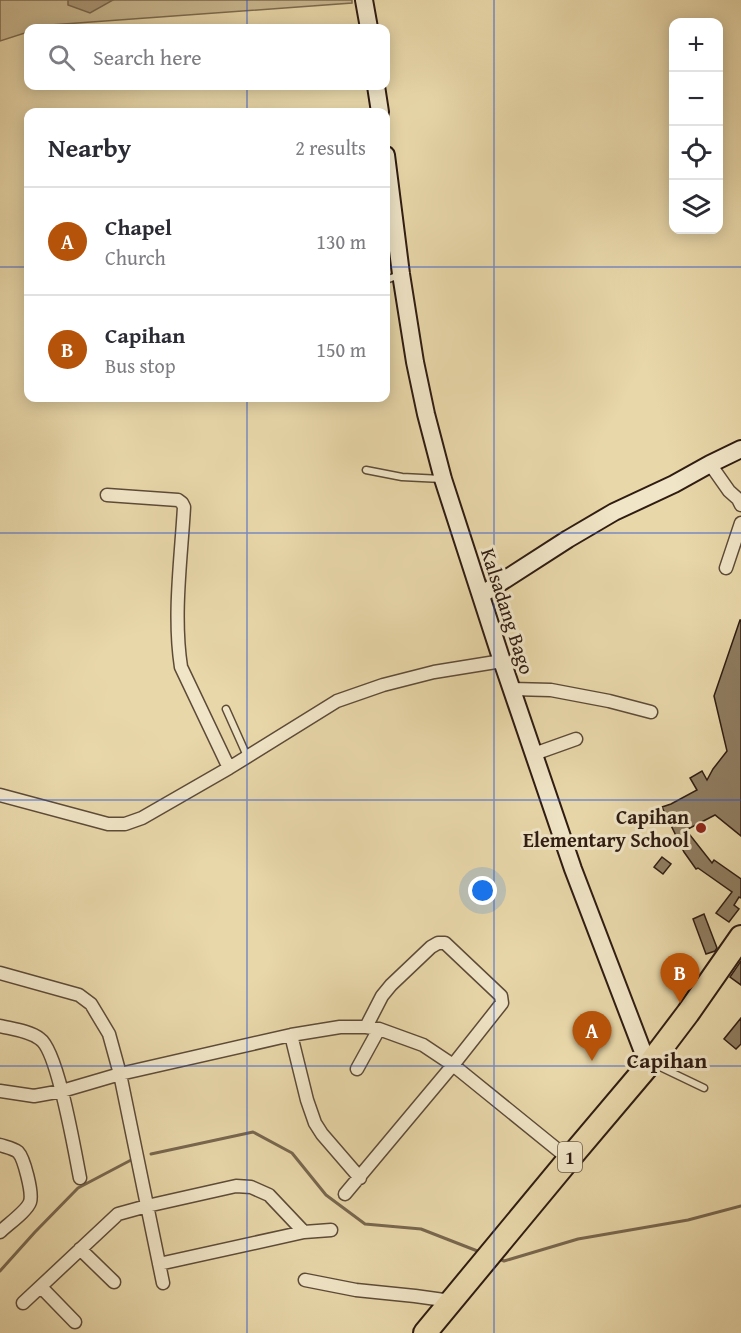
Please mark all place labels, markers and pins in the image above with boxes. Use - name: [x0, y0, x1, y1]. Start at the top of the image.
- place label: Capihan Elementary School: [523, 802, 689, 854]
- marker: Capihan Elementary School: [694, 821, 708, 835]
- pin: B: [660, 954, 700, 1003]
- pin: A: [572, 1012, 612, 1061]

